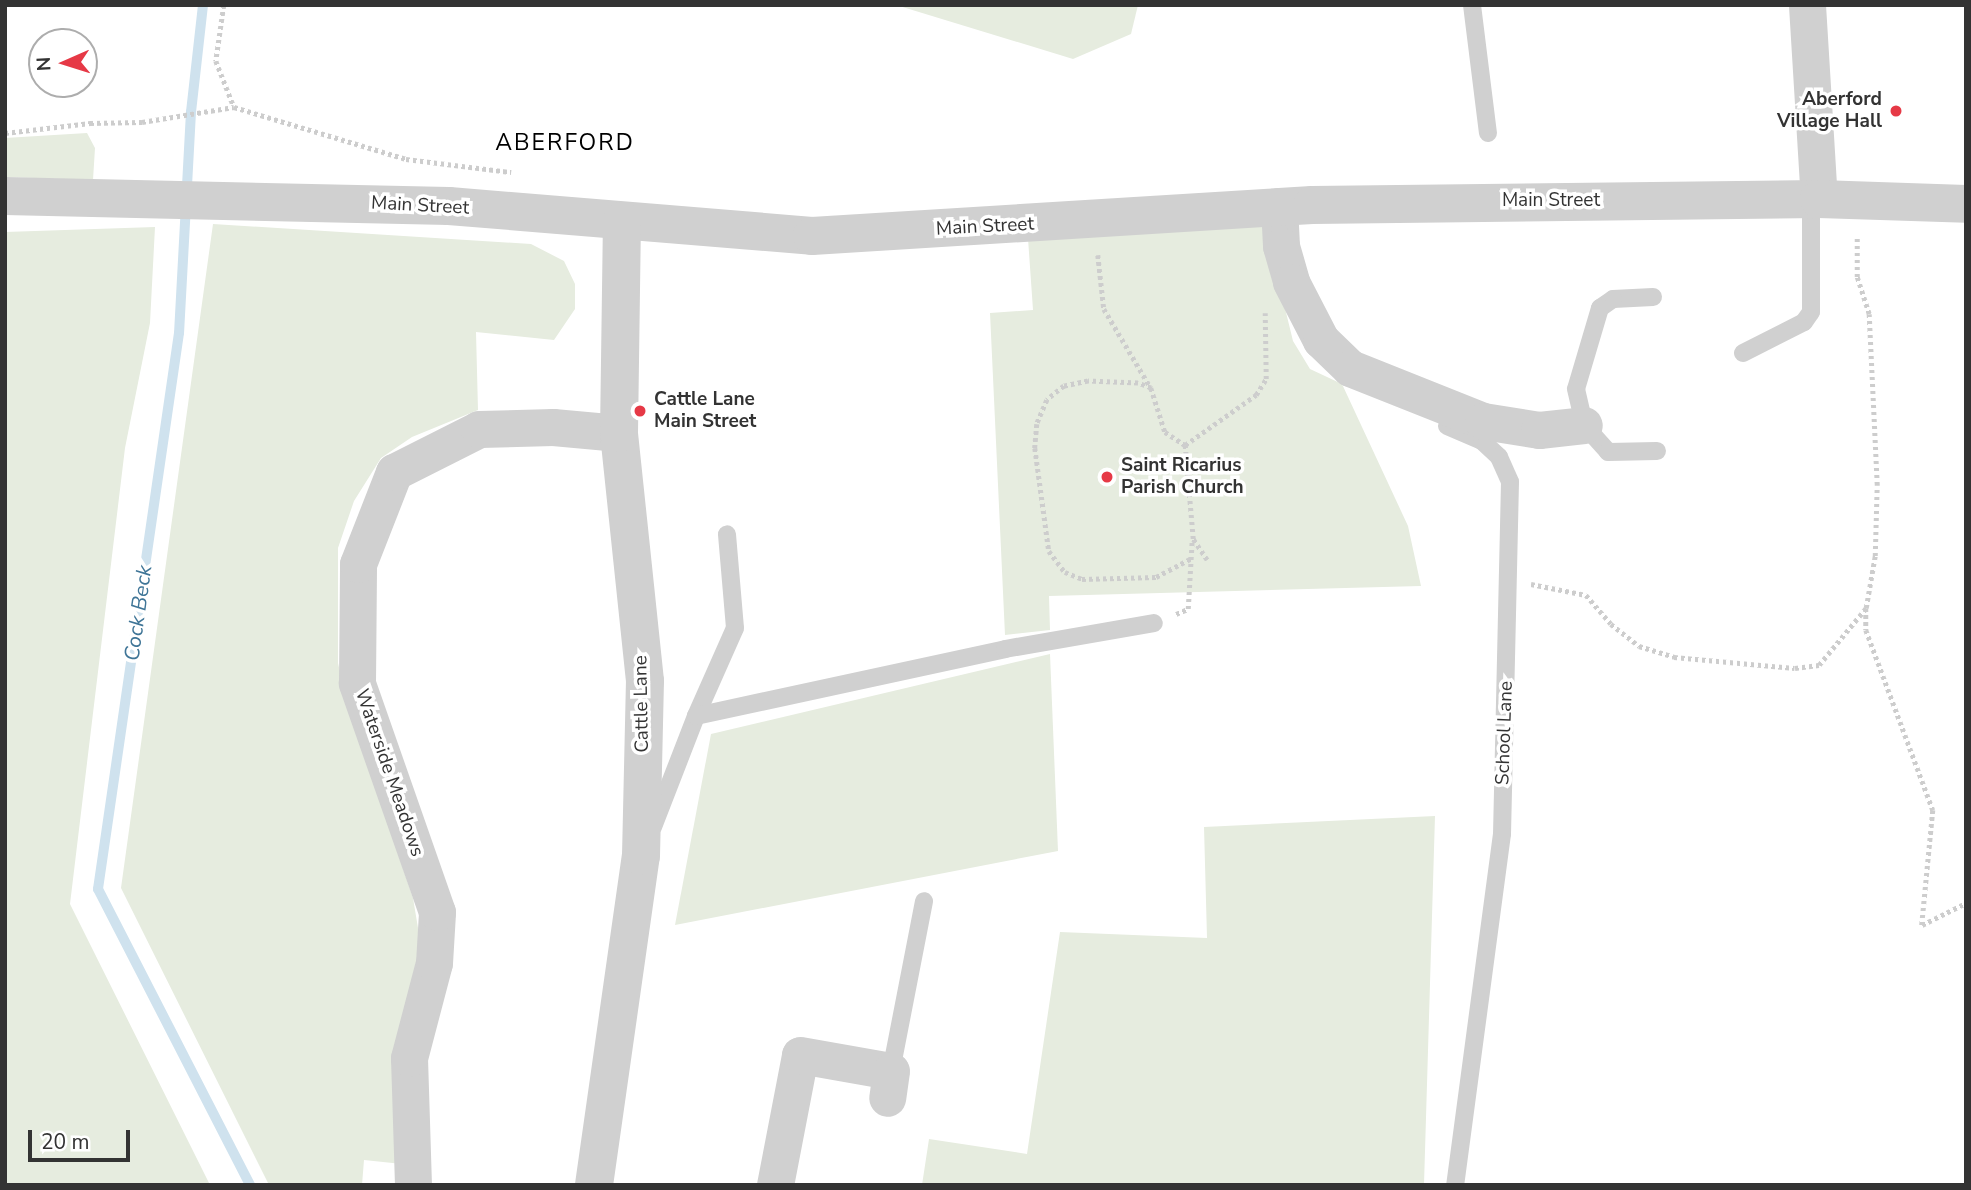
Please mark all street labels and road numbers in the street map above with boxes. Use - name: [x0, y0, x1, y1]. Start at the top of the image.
- street label: Main Street: [1502, 190, 1600, 212]
- street label: Main Street: [370, 192, 470, 220]
- street label: Main Street: [935, 213, 1035, 241]
- street label: Cattle Lane: [630, 655, 654, 753]
- street label: School Lane: [1492, 681, 1518, 785]
- street label: Waterside Meadows: [350, 686, 428, 860]

